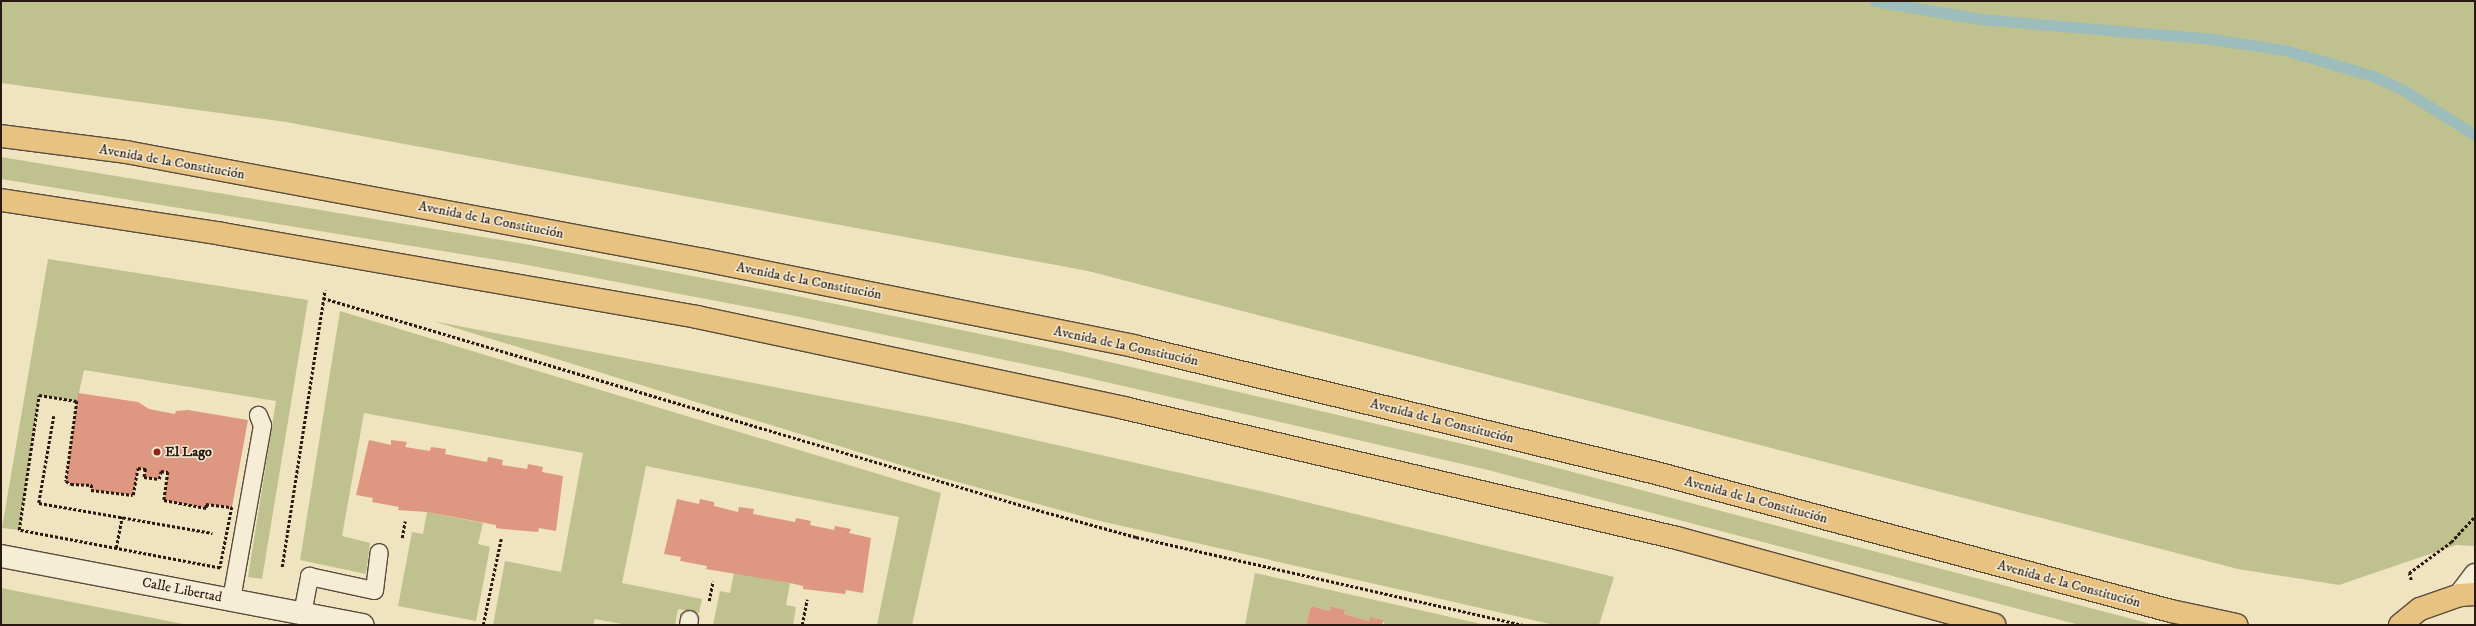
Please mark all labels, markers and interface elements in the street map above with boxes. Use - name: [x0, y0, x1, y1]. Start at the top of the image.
- street label: Avenida de la Constitución: [98, 141, 246, 183]
- street label: Avenida de la Constitución: [417, 198, 565, 242]
- street label: Avenida de la Constitución: [735, 259, 883, 303]
- street label: Avenida de la Constitución: [1052, 322, 1200, 370]
- street label: Avenida de la Constitución: [1368, 395, 1516, 447]
- place label: El Lago: [165, 444, 212, 460]
- marker: El Lago: [152, 447, 162, 457]
- street label: Avenida de la Constitución: [1683, 473, 1829, 527]
- street label: Avenida de la Constitución: [1996, 557, 2142, 611]
- street label: Calle Libertad: [141, 574, 223, 606]

